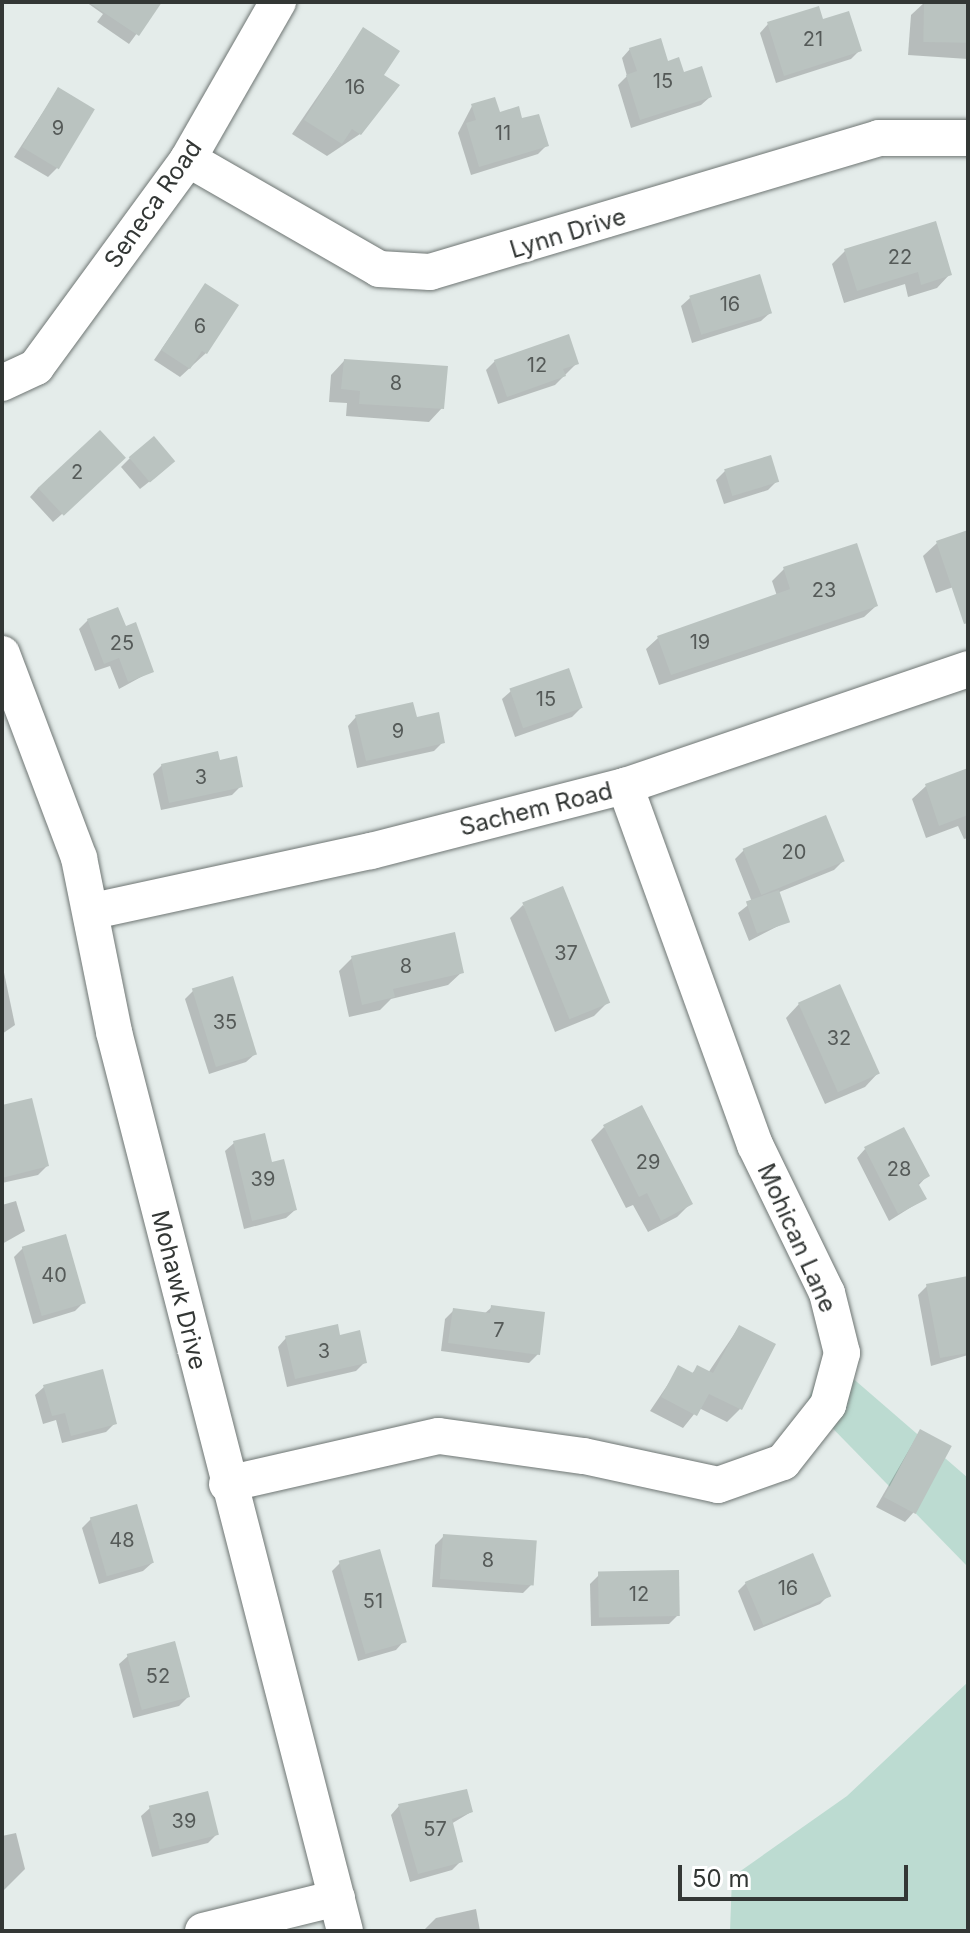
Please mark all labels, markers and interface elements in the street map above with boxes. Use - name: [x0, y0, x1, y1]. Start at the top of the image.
- house number: 21: [803, 27, 823, 51]
- house number: 15: [653, 69, 673, 93]
- house number: 16: [345, 75, 365, 99]
- house number: 9: [52, 116, 64, 140]
- house number: 11: [495, 121, 511, 145]
- street label: Seneca Road: [98, 134, 208, 274]
- street label: Lynn Drive: [506, 202, 630, 264]
- house number: 22: [888, 245, 912, 269]
- house number: 16: [720, 292, 740, 316]
- house number: 6: [194, 314, 206, 338]
- house number: 12: [527, 353, 547, 377]
- house number: 8: [390, 371, 402, 395]
- house number: 2: [71, 460, 83, 484]
- house number: 23: [812, 578, 836, 602]
- house number: 19: [690, 630, 710, 654]
- house number: 25: [110, 631, 134, 655]
- house number: 15: [536, 687, 556, 711]
- house number: 9: [392, 719, 404, 743]
- house number: 3: [195, 765, 207, 789]
- street label: Sachem Road: [457, 776, 615, 842]
- house number: 20: [782, 840, 806, 864]
- house number: 37: [554, 941, 578, 965]
- house number: 8: [400, 954, 412, 978]
- house number: 35: [213, 1010, 237, 1034]
- house number: 32: [827, 1026, 851, 1050]
- house number: 29: [636, 1150, 660, 1174]
- house number: 28: [887, 1157, 911, 1181]
- street label: Mohican Lane: [751, 1159, 843, 1317]
- house number: 39: [251, 1167, 275, 1191]
- street label: Mohawk Drive: [145, 1208, 213, 1372]
- house number: 40: [41, 1263, 67, 1287]
- house number: 7: [493, 1318, 505, 1342]
- house number: 3: [318, 1339, 330, 1363]
- house number: 48: [109, 1528, 135, 1552]
- house number: 8: [482, 1548, 494, 1572]
- house number: 16: [778, 1576, 798, 1600]
- house number: 12: [629, 1582, 649, 1606]
- house number: 51: [363, 1589, 383, 1613]
- house number: 52: [146, 1664, 170, 1688]
- house number: 39: [172, 1809, 196, 1833]
- house number: 57: [423, 1817, 447, 1841]
- scale bar: [682, 1849, 912, 1899]
- text: 50 m: [692, 1864, 750, 1893]

